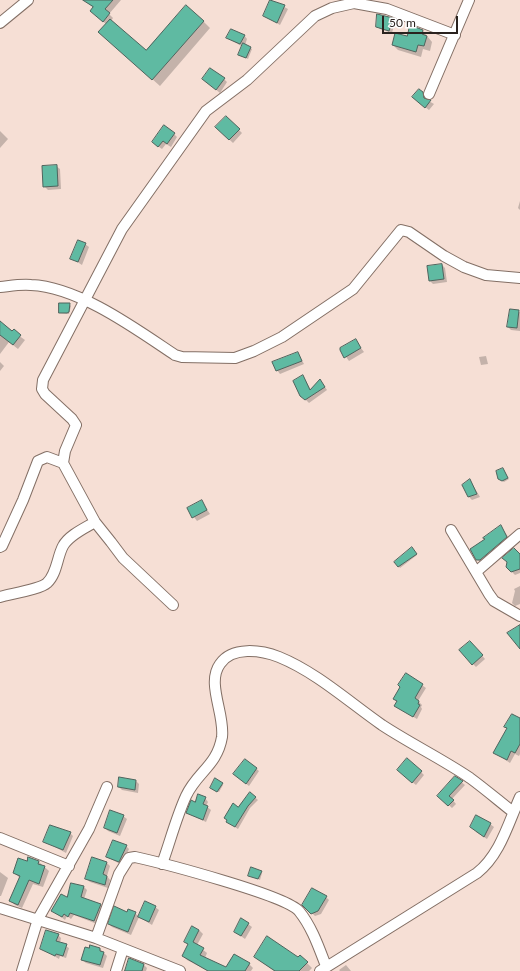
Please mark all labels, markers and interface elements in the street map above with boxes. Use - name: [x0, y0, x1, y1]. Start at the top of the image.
- scale bar: [384, 8, 460, 34]
- text: 50 m: [389, 15, 416, 30]

